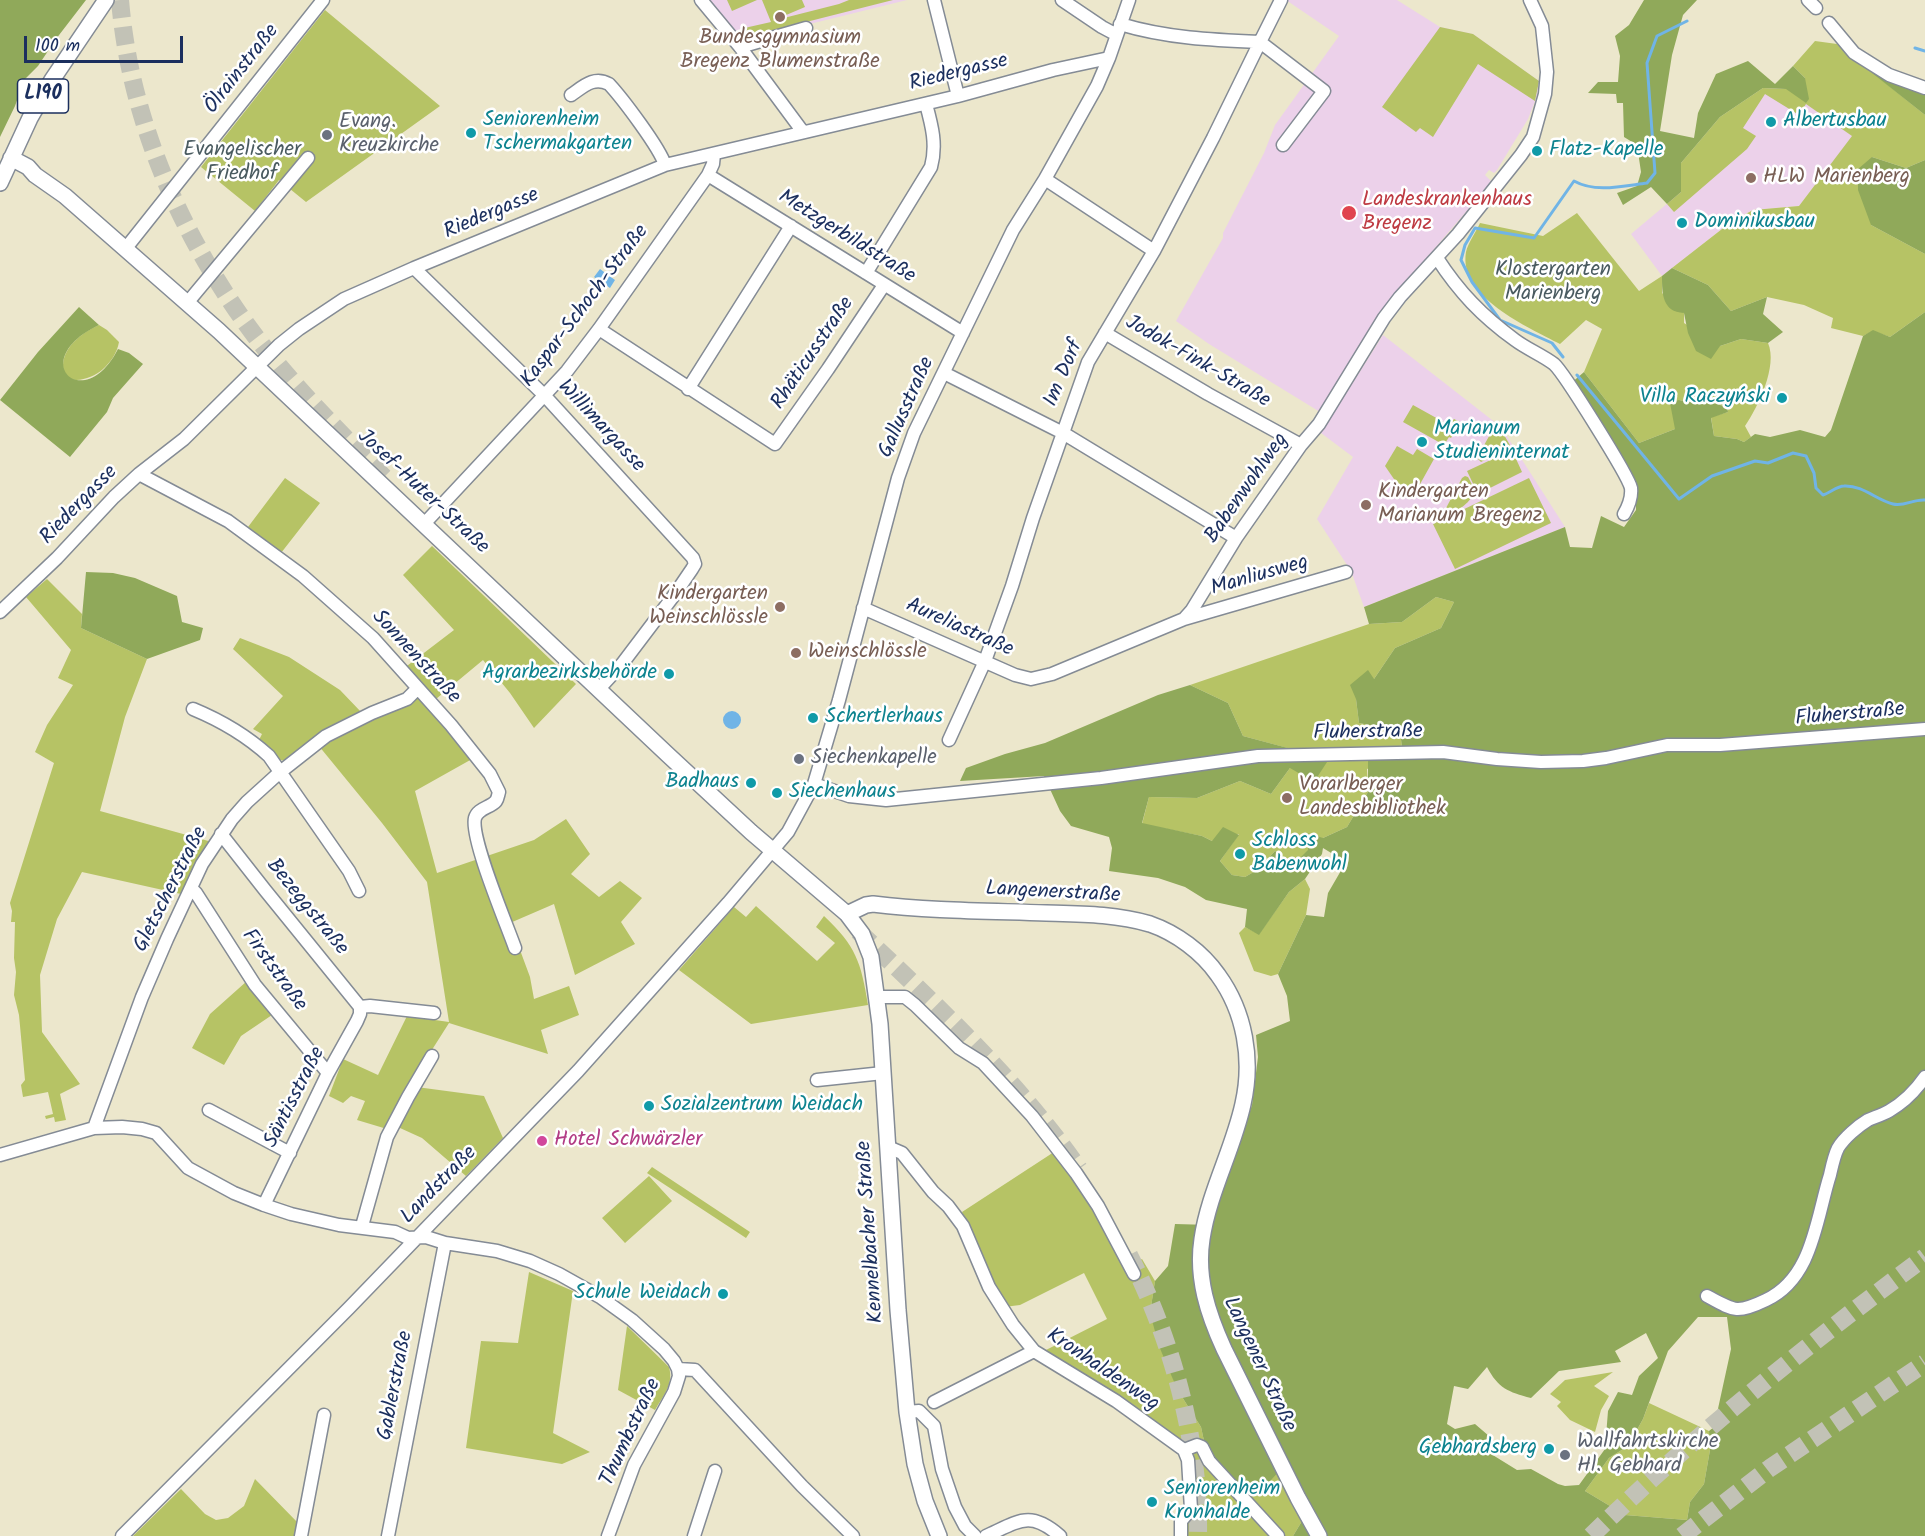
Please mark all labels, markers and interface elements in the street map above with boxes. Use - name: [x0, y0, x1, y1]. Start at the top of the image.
- marker: Bundesgymnasium Bregenz Blumenstraße: [773, 10, 787, 24]
- street label: Ölrainstraße: [200, 20, 286, 120]
- scale bar: [27, 24, 186, 62]
- place label: Bundesgymnasium Bregenz Blumenstraße: [680, 26, 880, 76]
- text: 100 m: [35, 32, 80, 61]
- street label: Riedergasse: [907, 50, 1011, 98]
- road number: L190: [18, 79, 68, 113]
- place label: Seniorenheim Tschermakgarten: [483, 108, 632, 158]
- place label: Albertusbau: [1783, 109, 1886, 135]
- place label: Evang. Kreuzkirche: [339, 110, 439, 160]
- marker: Albertusbau: [1764, 115, 1778, 129]
- marker: Seniorenheim Tschermakgarten: [464, 126, 478, 140]
- marker: Evang. Kreuzkirche: [320, 128, 334, 142]
- park label: Evangelischer Friedhof: [183, 138, 301, 188]
- place label: Flatz-Kapelle: [1549, 138, 1663, 164]
- marker: Flatz-Kapelle: [1530, 144, 1544, 158]
- place label: HLW Marienberg: [1763, 165, 1910, 191]
- marker: HLW Marienberg: [1744, 171, 1758, 185]
- street label: Riedergasse: [441, 184, 543, 246]
- street label: Metzgerbildstraße: [773, 186, 919, 290]
- place label: Landeskrankenhaus Bregenz: [1362, 188, 1532, 238]
- marker: Landeskrankenhaus Bregenz: [1340, 204, 1358, 222]
- place label: Dominikusbau: [1694, 210, 1815, 236]
- marker: Dominikusbau: [1675, 216, 1689, 230]
- street label: Kaspar-Schoch-Straße: [517, 221, 655, 393]
- park label: Klostergarten Marienberg: [1495, 258, 1611, 308]
- street label: Rhäticusstraße: [767, 293, 861, 415]
- street label: Jodok-Fink-Straße: [1120, 311, 1274, 415]
- street label: Im Dorf: [1040, 337, 1090, 411]
- street label: Gallusstraße: [875, 354, 941, 462]
- street label: Willimargasse: [551, 375, 649, 479]
- place label: Villa Raczyński: [1640, 385, 1770, 411]
- marker: Villa Raczyński: [1775, 391, 1789, 405]
- place label: Marianum Studieninternat: [1434, 417, 1569, 467]
- street label: Josef-Huter-Straße: [351, 425, 493, 561]
- street label: Babenwohlweg: [1201, 429, 1295, 549]
- marker: Marianum Studieninternat: [1415, 435, 1429, 449]
- street label: Riedergasse: [36, 461, 124, 551]
- place label: Kindergarten Marianum Bregenz: [1378, 480, 1542, 530]
- marker: Kindergarten Marianum Bregenz: [1359, 498, 1373, 512]
- street label: Manliusweg: [1208, 551, 1312, 603]
- place label: Kindergarten Weinschlössle: [649, 582, 768, 632]
- street label: Aureliastraße: [901, 594, 1017, 664]
- marker: Kindergarten Weinschlössle: [773, 600, 787, 614]
- street label: Sonnenstraße: [365, 606, 465, 710]
- place label: Weinschlössle: [808, 640, 927, 666]
- marker: Weinschlössle: [789, 646, 803, 660]
- place label: Agrarbezirksbehörde: [482, 661, 657, 687]
- marker: Agrarbezirksbehörde: [662, 667, 676, 681]
- street label: Fluherstraße: [1794, 699, 1906, 733]
- place label: Schertlerhaus: [825, 705, 943, 731]
- marker: Schertlerhaus: [806, 711, 820, 725]
- street label: Fluherstraße: [1313, 720, 1423, 748]
- place label: Siechenkapelle: [811, 746, 937, 772]
- marker: Siechenkapelle: [792, 752, 806, 766]
- place label: Badhaus: [665, 770, 739, 796]
- place label: Vorarlberger Landesbibliothek: [1299, 773, 1446, 823]
- marker: Badhaus: [744, 776, 758, 790]
- place label: Siechenhaus: [789, 780, 896, 806]
- marker: Siechenhaus: [770, 786, 784, 800]
- marker: Vorarlberger Landesbibliothek: [1280, 791, 1294, 805]
- street label: Gletscherstraße: [130, 823, 214, 957]
- place label: Schloss Babenwohl: [1252, 829, 1347, 879]
- marker: Schloss Babenwohl: [1233, 847, 1247, 861]
- street label: Bezeggstraße: [259, 855, 353, 961]
- street label: Langenerstraße: [985, 878, 1121, 910]
- street label: Firststraße: [235, 925, 311, 1017]
- street label: Säntisstraße: [260, 1043, 332, 1153]
- place label: Sozialzentrum Weidach: [661, 1093, 863, 1119]
- marker: Sozialzentrum Weidach: [642, 1099, 656, 1113]
- place label: Hotel Schwärzler: [554, 1128, 702, 1154]
- marker: Hotel Schwärzler: [535, 1134, 549, 1148]
- street label: Kennelbacher Straße: [853, 1140, 891, 1324]
- street label: Landstraße: [397, 1142, 483, 1230]
- place label: Schule Weidach: [574, 1281, 711, 1307]
- marker: Schule Weidach: [716, 1287, 730, 1301]
- street label: Langener Straße: [1216, 1294, 1300, 1436]
- street label: Kronhaldenweg: [1041, 1324, 1163, 1418]
- street label: Gablerstraße: [374, 1329, 420, 1443]
- street label: Thumbstraße: [596, 1375, 668, 1491]
- place label: Wallfahrtskirche Hl. Gebhard: [1577, 1430, 1718, 1480]
- place label: Gebhardsberg: [1419, 1436, 1537, 1462]
- marker: Gebhardsberg: [1542, 1442, 1556, 1456]
- marker: Wallfahrtskirche Hl. Gebhard: [1558, 1448, 1572, 1462]
- place label: Seniorenheim Kronhalde: [1164, 1477, 1280, 1527]
- marker: Seniorenheim Kronhalde: [1145, 1495, 1159, 1509]

